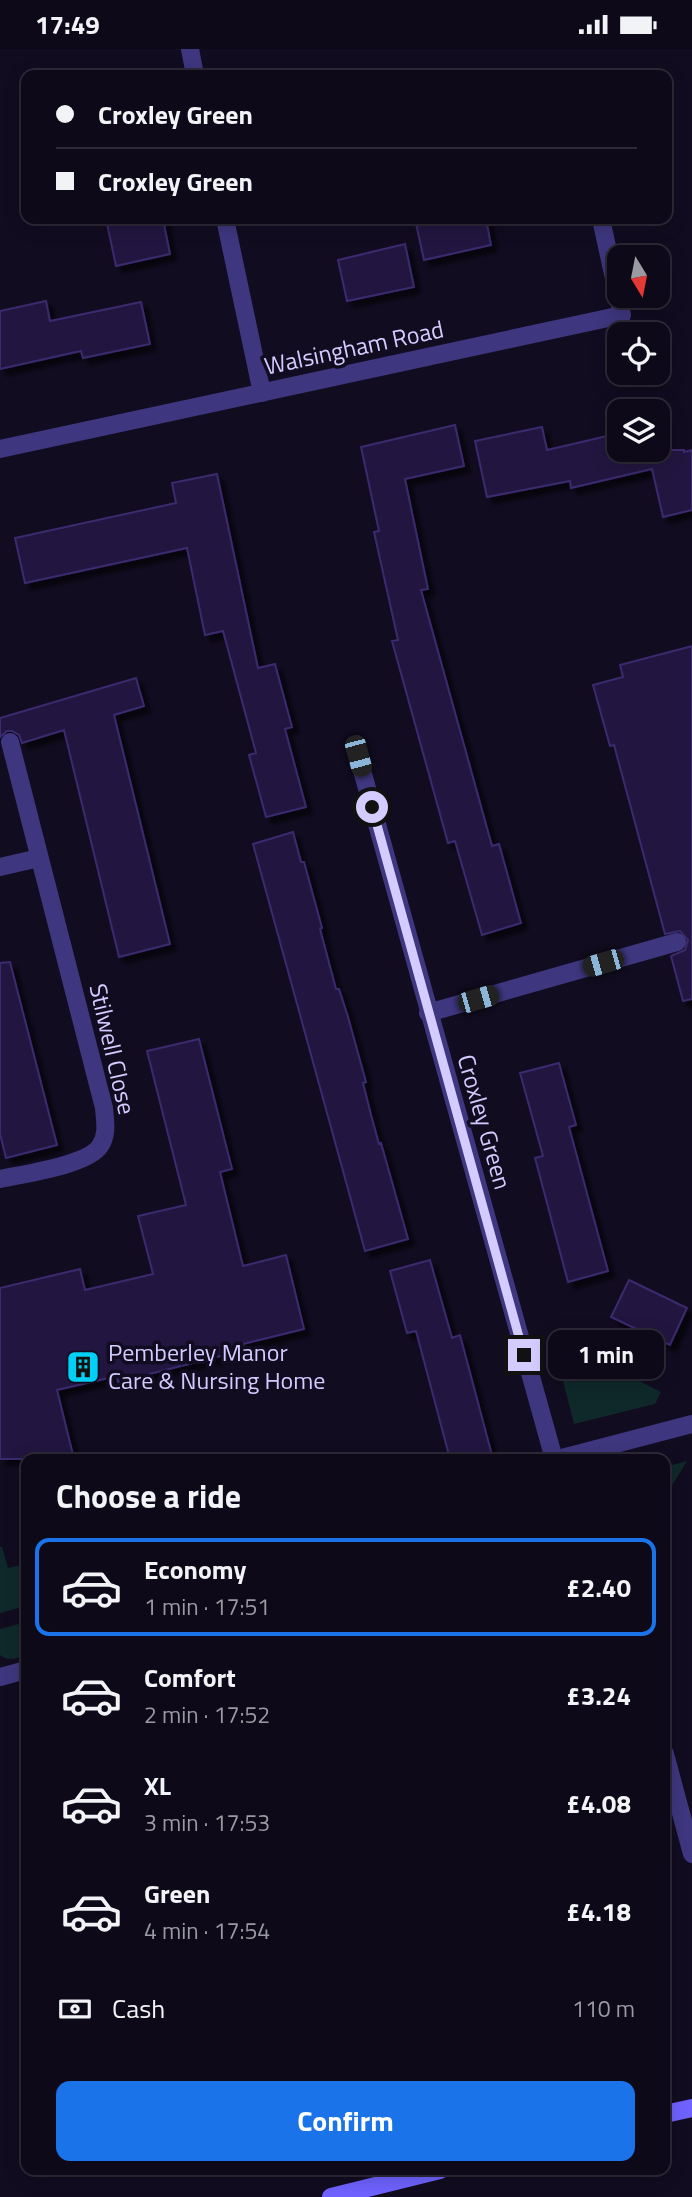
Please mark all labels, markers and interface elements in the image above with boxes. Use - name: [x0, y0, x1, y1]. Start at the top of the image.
- text: 17:49: [35, 5, 100, 44]
- text: Croxley Green: [98, 95, 253, 134]
- text: Croxley Green: [98, 162, 253, 201]
- north arrow: [607, 245, 670, 308]
- map controls: [607, 245, 670, 462]
- street label: Walsingham Road: [261, 310, 447, 384]
- button: locate: [607, 322, 670, 385]
- button: layers: [607, 399, 670, 462]
- car: [343, 733, 374, 779]
- route start: [356, 791, 388, 823]
- car: [580, 947, 627, 979]
- street label: Stilwell Close: [80, 980, 145, 1118]
- car: [455, 983, 502, 1015]
- street label: Croxley Green: [449, 1050, 521, 1193]
- callout: 1 min: [548, 1331, 664, 1379]
- place label: Pemberley Manor Care & Nursing Home: [108, 1334, 325, 1398]
- text: 1 min: [578, 1337, 634, 1372]
- route end: [508, 1339, 540, 1371]
- building icon: Pemberley Manor Care & Nursing Home: [64, 1348, 102, 1386]
- text: Choose a ride: [56, 1472, 241, 1520]
- text: Economy: [144, 1550, 246, 1589]
- icon: car: [60, 1556, 123, 1619]
- text: £2.40: [566, 1568, 631, 1607]
- text: 1 min · 17:51: [144, 1589, 270, 1624]
- text: Comfort: [144, 1658, 236, 1697]
- icon: car: [60, 1664, 123, 1727]
- text: £3.24: [566, 1676, 631, 1715]
- text: 2 min · 17:52: [144, 1697, 270, 1732]
- text: XL: [144, 1766, 171, 1805]
- icon: car: [60, 1772, 123, 1835]
- text: £4.08: [566, 1784, 631, 1823]
- text: 3 min · 17:53: [144, 1805, 270, 1840]
- text: Green: [144, 1874, 210, 1913]
- icon: car: [60, 1880, 123, 1943]
- text: £4.18: [566, 1892, 631, 1931]
- text: 4 min · 17:54: [144, 1913, 270, 1948]
- text: Cash: [112, 1989, 165, 2028]
- icon: cash: [56, 1990, 94, 2028]
- text: 110 m: [572, 1991, 635, 2026]
- button: Confirm: [56, 2081, 635, 2161]

